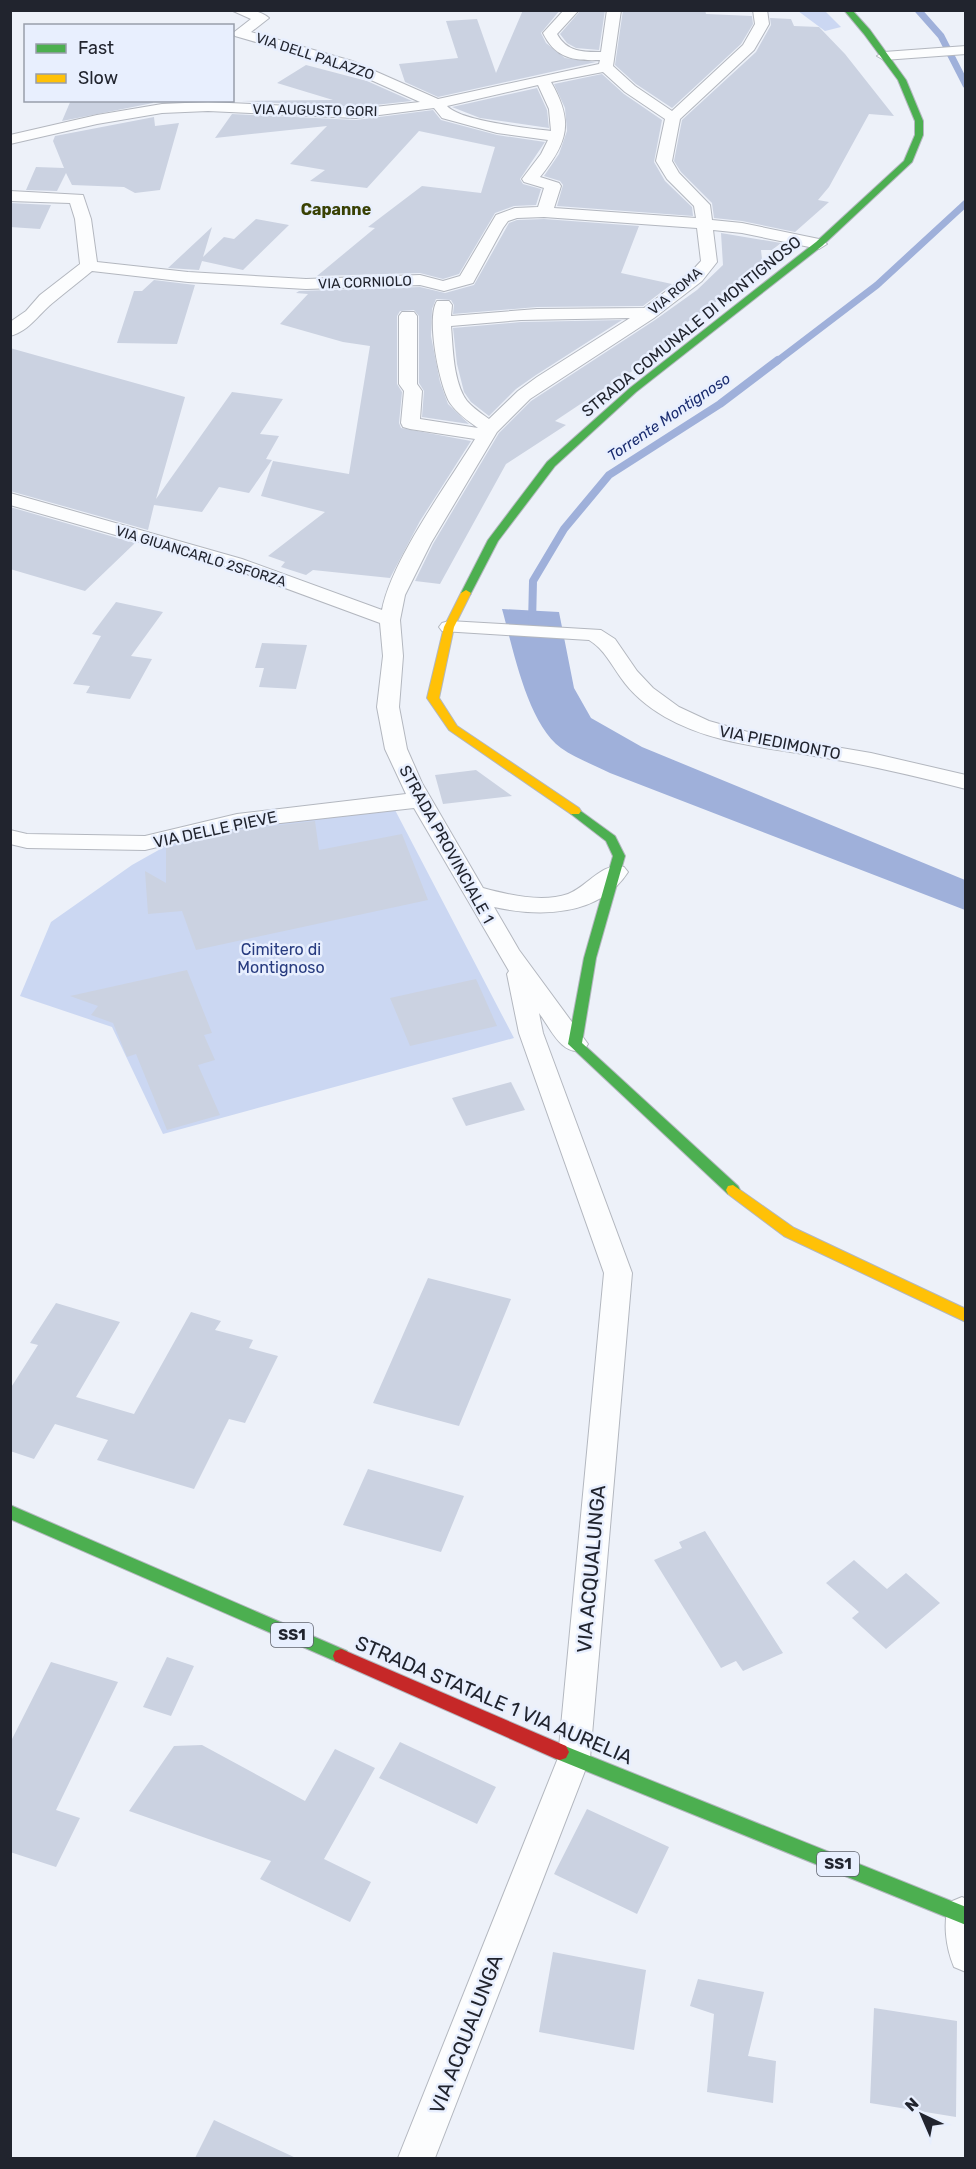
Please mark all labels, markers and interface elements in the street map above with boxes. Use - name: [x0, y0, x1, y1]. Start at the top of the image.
- legend: [24, 24, 234, 102]
- street label: VIA DELL PALAZZO: [253, 29, 376, 84]
- text: Fast: [78, 37, 114, 59]
- text: Slow: [78, 67, 118, 89]
- street label: VIA AUGUSTO GORI: [252, 101, 378, 120]
- district label: Capanne: [301, 200, 371, 219]
- street label: STRADA COMUNALE DI MONTIGNOSO: [578, 232, 805, 421]
- street label: VIA ROMA: [645, 264, 706, 319]
- street label: VIA CORNIOLO: [318, 272, 412, 293]
- water label: Torrente Montignoso: [604, 369, 734, 465]
- street label: VIA GIUANCARLO 2SFORZA: [114, 522, 289, 591]
- street label: VIA PIEDIMONTO: [718, 721, 842, 764]
- street label: STRADA PROVINCIALE 1: [395, 762, 498, 927]
- street label: VIA DELLE PIEVE: [152, 807, 279, 852]
- park label: Cimitero di Montignoso: [237, 940, 325, 977]
- street label: VIA ACQUALUNGA: [572, 1484, 610, 1654]
- road number: SS1: [271, 1623, 313, 1647]
- street label: STRADA STATALE 1 VIA AURELIA: [352, 1631, 636, 1769]
- road number: SS1: [817, 1852, 859, 1876]
- street label: VIA ACQUALUNGA: [425, 1951, 507, 2117]
- north arrow: [892, 2085, 952, 2145]
- text: N: [901, 2094, 923, 2115]

